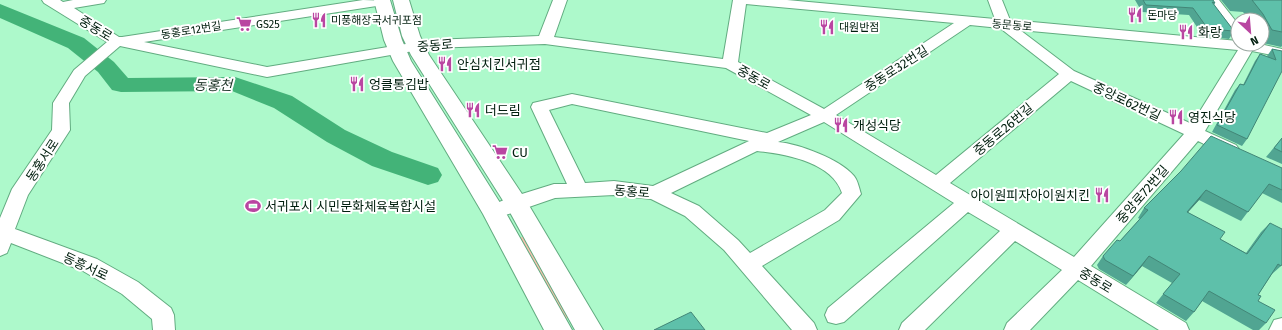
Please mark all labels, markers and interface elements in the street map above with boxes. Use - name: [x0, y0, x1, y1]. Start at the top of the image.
- restaurant icon: 돈마당: [1126, 6, 1144, 24]
- place label: 돈마당: [1147, 9, 1177, 22]
- restaurant icon: 미풍해장국서귀포점: [310, 11, 328, 29]
- north arrow: [1230, 12, 1270, 52]
- street label: 중동로: [76, 13, 115, 44]
- place label: 미풍해장국서귀포점: [331, 14, 422, 27]
- supermarket icon: GS25: [235, 15, 253, 33]
- street label: 동문동로: [991, 17, 1033, 34]
- place label: GS25: [256, 18, 280, 31]
- restaurant icon: 대원반점: [818, 18, 836, 36]
- street label: 동홍로12번길: [160, 19, 222, 42]
- place label: 대원반점: [839, 21, 879, 34]
- restaurant icon: 화랑: [1177, 23, 1195, 41]
- place label: 화랑: [1198, 25, 1222, 40]
- text: N: [1248, 33, 1260, 48]
- street label: 중동로: [417, 36, 454, 55]
- street label: 중동로32번길: [862, 42, 931, 94]
- restaurant icon: 안심치킨서귀점: [436, 55, 454, 73]
- place label: 안심치킨서귀점: [457, 57, 541, 72]
- street label: 중동로: [734, 62, 773, 93]
- restaurant icon: 엉클통김밥: [348, 75, 366, 93]
- water label: 동홍천: [194, 77, 234, 94]
- place label: 엉클통김밥: [369, 77, 429, 92]
- street label: 중앙로62번길: [1091, 79, 1163, 124]
- street label: 중동로26번길: [970, 100, 1036, 159]
- restaurant icon: 더드림: [464, 101, 482, 119]
- place label: 더드림: [485, 103, 521, 118]
- restaurant icon: 영진식당: [1167, 108, 1185, 126]
- place label: 영진식당: [1188, 110, 1236, 125]
- restaurant icon: 개성식당: [832, 116, 850, 134]
- place label: 개성식당: [853, 118, 901, 133]
- street label: 동홍서로: [23, 136, 62, 184]
- supermarket icon: CU: [491, 143, 509, 161]
- place label: CU: [512, 145, 528, 160]
- street label: 중앙로72번길: [1113, 162, 1172, 226]
- street label: 동홍로: [613, 182, 651, 201]
- restaurant icon: 아이원피자아이원치킨: [1093, 186, 1111, 204]
- place label: 아이원피자아이원치킨: [970, 188, 1090, 203]
- sports icon: 서귀포시 시민문화체육복합시설: [244, 197, 262, 215]
- place label: 서귀포시 시민문화체육복합시설: [265, 199, 436, 214]
- street label: 동흥서로: [61, 250, 111, 283]
- street label: 중동로: [1076, 265, 1115, 296]

